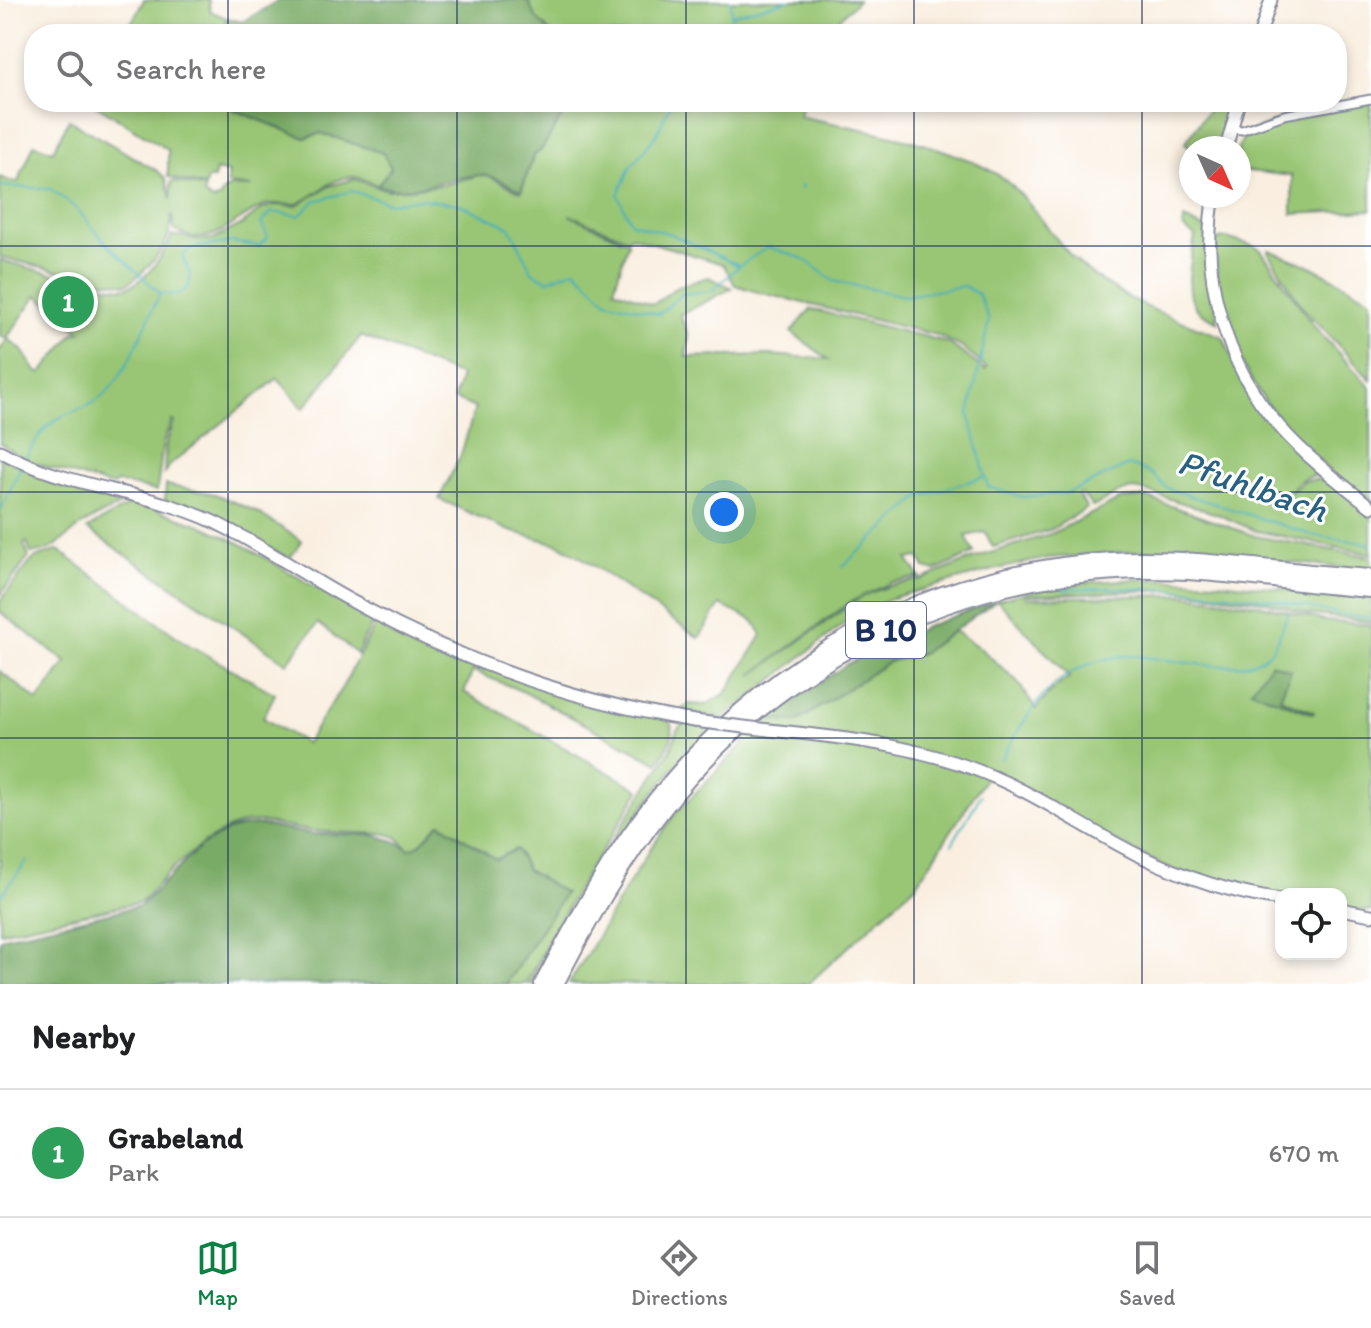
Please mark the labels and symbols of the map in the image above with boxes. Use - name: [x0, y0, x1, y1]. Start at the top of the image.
- north arrow: [1179, 136, 1251, 208]
- pin: 1: [42, 272, 94, 332]
- water label: Pfuhlbach: [1173, 440, 1334, 531]
- your location: [704, 492, 744, 532]
- road number: B 10: [846, 602, 926, 658]

